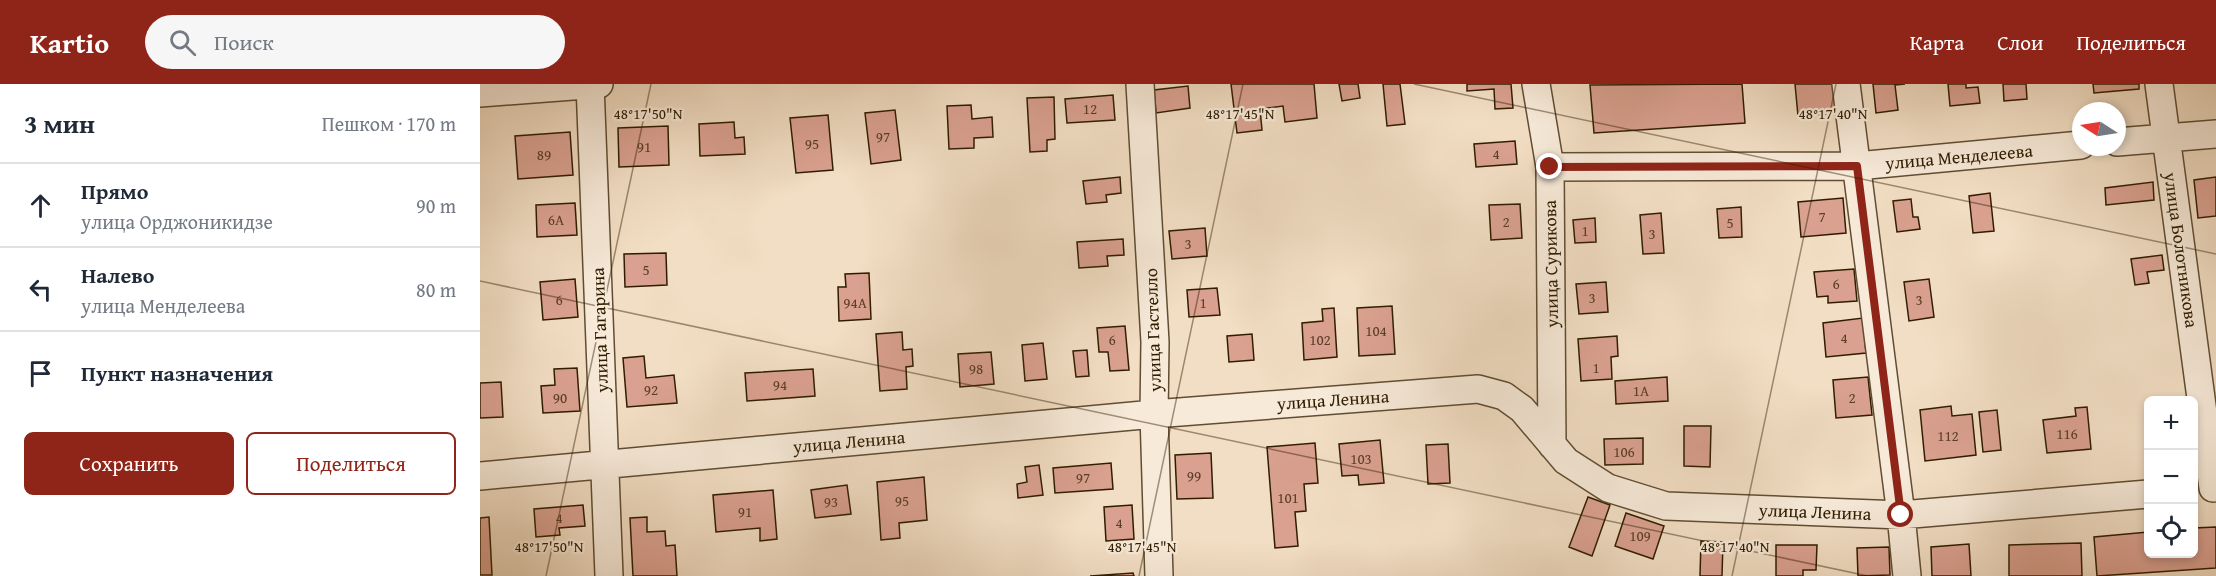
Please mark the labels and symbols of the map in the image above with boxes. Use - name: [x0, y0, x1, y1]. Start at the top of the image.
- house number: 12: [1083, 98, 1097, 119]
- north arrow: [2072, 102, 2126, 156]
- text: 48°17'50"N: [614, 103, 683, 124]
- text: 48°17'45"N: [1206, 103, 1275, 124]
- text: 48°17'40"N: [1799, 103, 1868, 124]
- house number: 97: [876, 126, 890, 147]
- house number: 95: [805, 133, 819, 154]
- house number: 91: [637, 136, 651, 157]
- street label: улица Менделеева: [1883, 137, 2034, 176]
- house number: 4: [1492, 143, 1500, 164]
- house number: 89: [537, 144, 551, 165]
- route end: [1536, 153, 1562, 179]
- street label: улица Болотникова: [2157, 169, 2206, 330]
- street label: улица Сурикова: [1536, 199, 1565, 329]
- house number: 7: [1818, 206, 1826, 227]
- house number: 6А: [548, 209, 564, 230]
- house number: 2: [1502, 211, 1510, 232]
- house number: 5: [1726, 212, 1734, 233]
- house number: 1: [1581, 220, 1589, 241]
- house number: 3: [1648, 223, 1656, 244]
- house number: 3: [1184, 233, 1192, 254]
- house number: 5: [642, 259, 650, 280]
- street label: улица Гагарина: [584, 266, 615, 394]
- street label: улица Гастелло: [1137, 268, 1168, 393]
- house number: 6: [1832, 273, 1840, 294]
- house number: 3: [1588, 287, 1596, 308]
- house number: 6: [555, 289, 563, 310]
- house number: 3: [1915, 289, 1923, 310]
- house number: 94А: [843, 292, 867, 313]
- house number: 1: [1199, 292, 1207, 313]
- house number: 104: [1365, 320, 1387, 341]
- house number: 4: [1840, 327, 1848, 348]
- house number: 6: [1108, 329, 1116, 350]
- house number: 102: [1309, 329, 1331, 350]
- house number: 1: [1592, 357, 1600, 378]
- house number: 98: [969, 358, 983, 379]
- house number: 94: [773, 374, 787, 395]
- house number: 92: [644, 379, 658, 400]
- house number: 1А: [1633, 380, 1649, 401]
- street label: улица Ленина: [1275, 382, 1390, 417]
- house number: 90: [553, 387, 567, 408]
- house number: 2: [1848, 387, 1856, 408]
- street label: улица Ленина: [791, 423, 907, 460]
- house number: 116: [2056, 423, 2078, 444]
- house number: 112: [1937, 425, 1959, 446]
- house number: 106: [1613, 441, 1635, 462]
- house number: 103: [1350, 448, 1372, 469]
- house number: 99: [1187, 465, 1201, 486]
- house number: 97: [1076, 467, 1090, 488]
- house number: 101: [1277, 487, 1299, 508]
- house number: 95: [895, 490, 909, 511]
- house number: 93: [824, 491, 838, 512]
- street label: улица Ленина: [1757, 496, 1872, 527]
- house number: 91: [738, 501, 752, 522]
- route start: [1887, 501, 1913, 527]
- house number: 4: [555, 507, 563, 528]
- house number: 4: [1115, 512, 1123, 533]
- house number: 109: [1629, 525, 1651, 546]
- text: 48°17'50"N: [515, 536, 584, 557]
- text: 48°17'45"N: [1108, 536, 1177, 557]
- text: 48°17'40"N: [1701, 536, 1770, 557]

